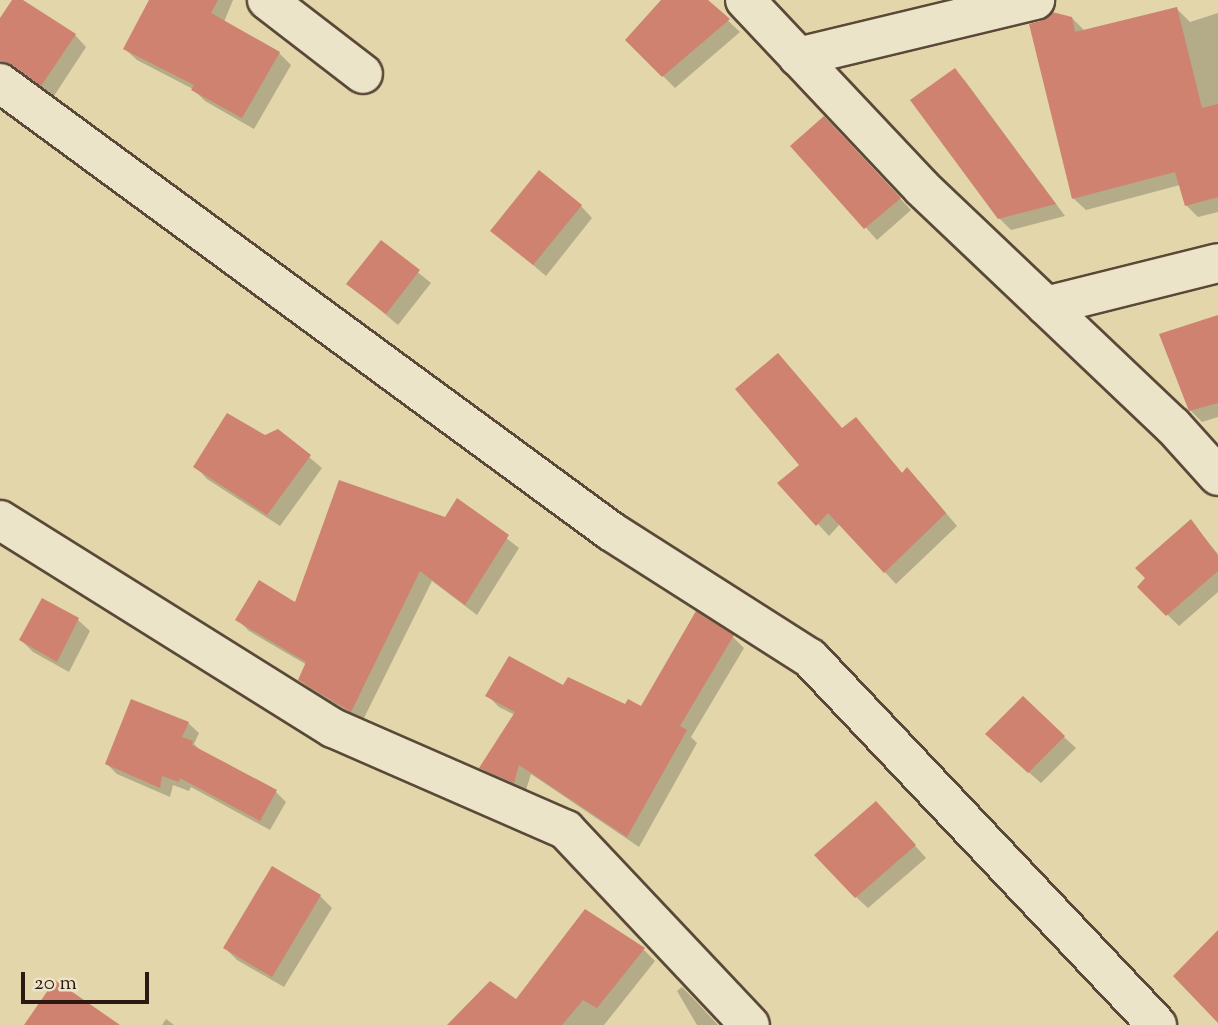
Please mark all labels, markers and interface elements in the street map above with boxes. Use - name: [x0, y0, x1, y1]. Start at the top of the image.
- scale bar: [24, 958, 152, 1002]
- text: 20 m: [34, 969, 77, 999]

